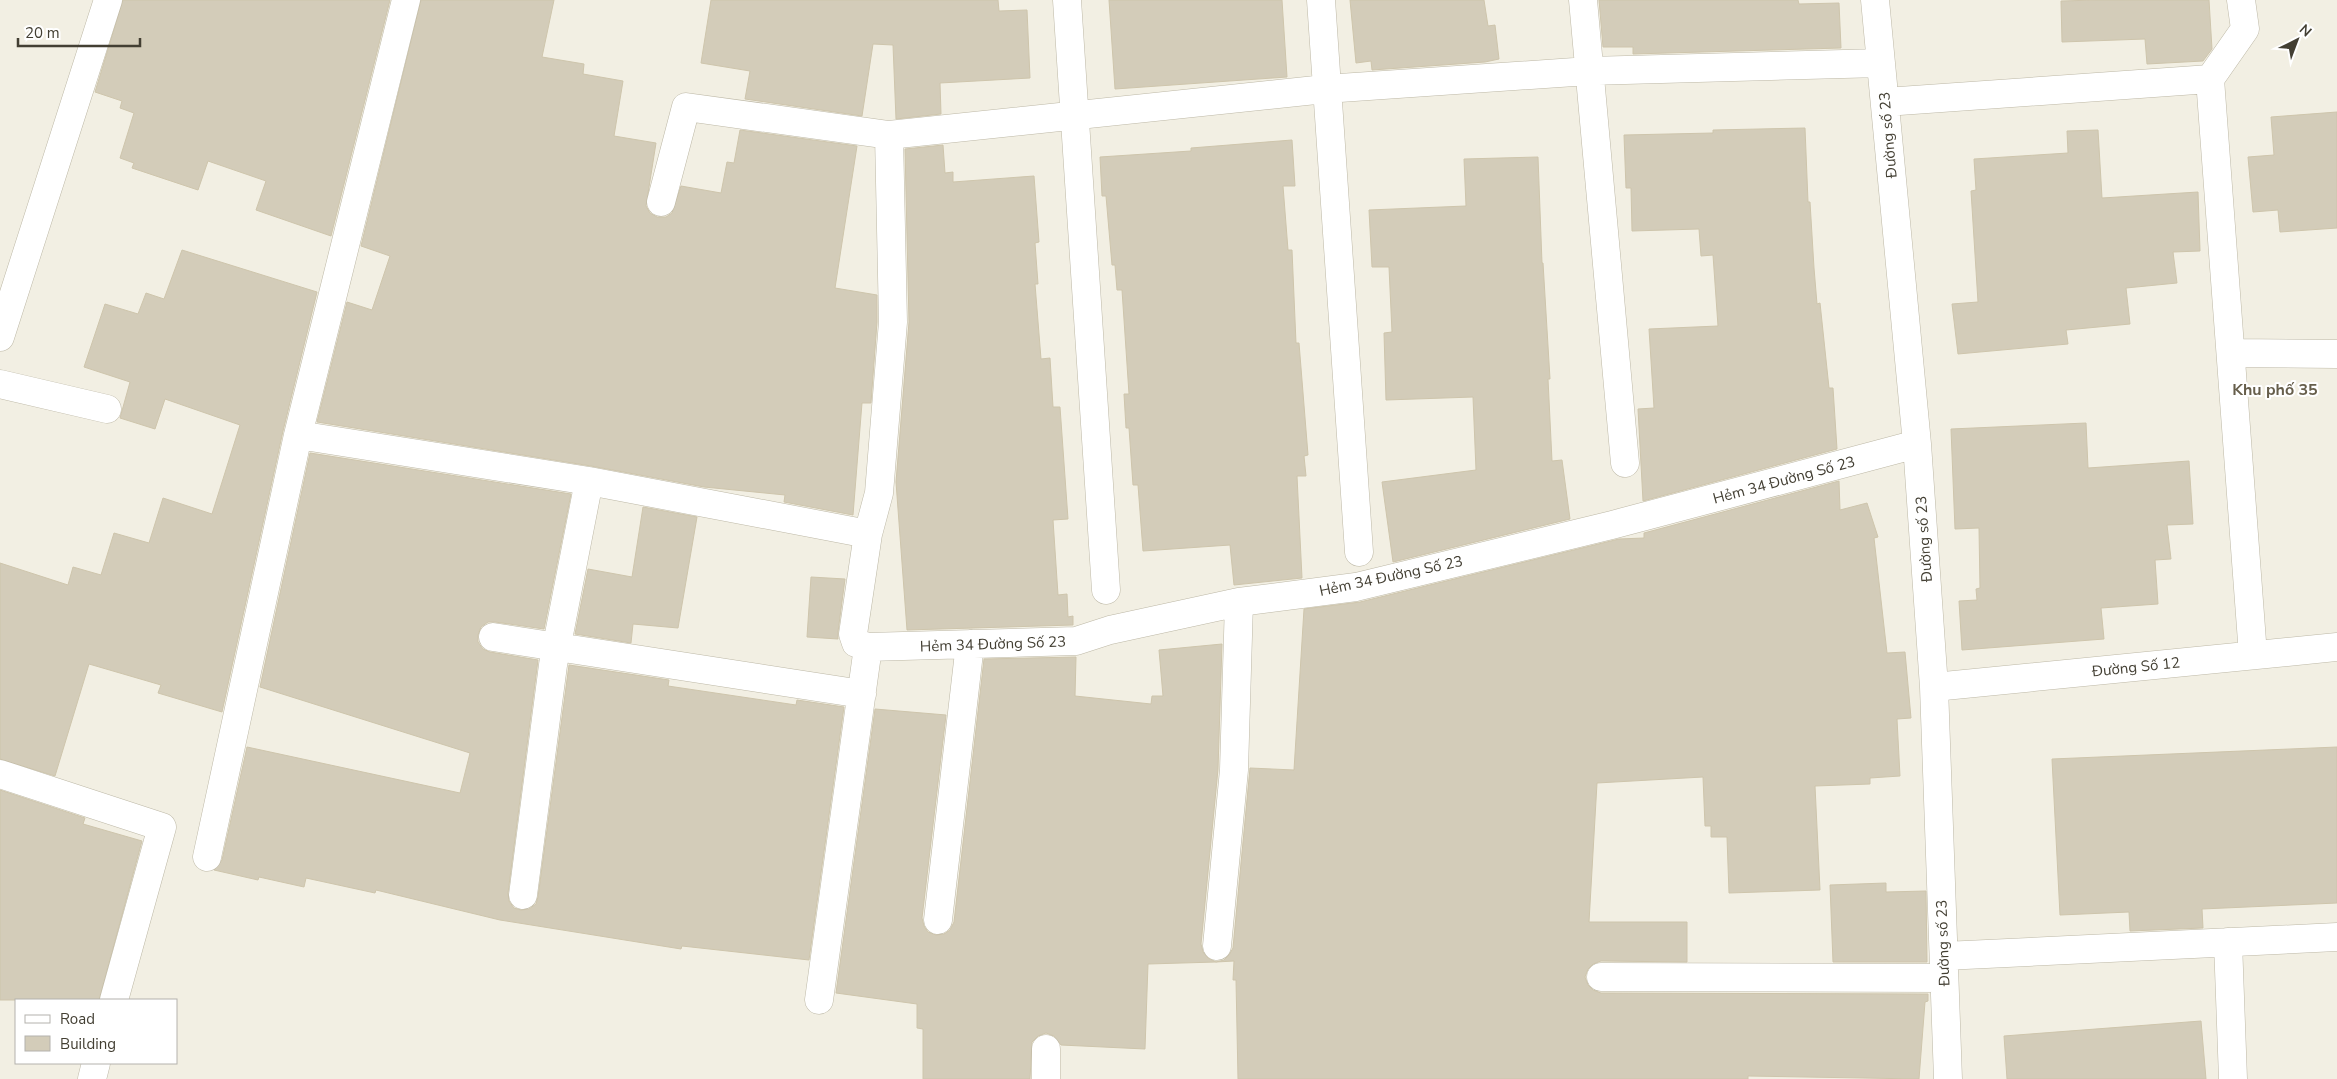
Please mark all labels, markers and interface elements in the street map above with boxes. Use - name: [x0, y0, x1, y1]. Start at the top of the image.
- scale bar: [18, 15, 140, 47]
- north arrow: [2272, 15, 2322, 65]
- text: N: [2295, 20, 2316, 41]
- text: 20 m: [25, 23, 60, 43]
- street label: Đường số 23: [1874, 91, 1902, 180]
- district label: Khu phố 35: [2232, 379, 2318, 401]
- street label: Hẻm 34 Đường Số 23: [1711, 451, 1857, 509]
- street label: Đường số 23: [1911, 495, 1937, 584]
- street label: Hẻm 34 Đường Số 23: [1317, 551, 1465, 601]
- street label: Hẻm 34 Đường Số 23: [919, 631, 1067, 657]
- street label: Đường Số 12: [2090, 652, 2181, 682]
- street label: Đường số 23: [1931, 899, 1955, 988]
- legend: [15, 999, 178, 1064]
- text: Road: [60, 1009, 95, 1029]
- text: Building: [60, 1034, 116, 1054]

